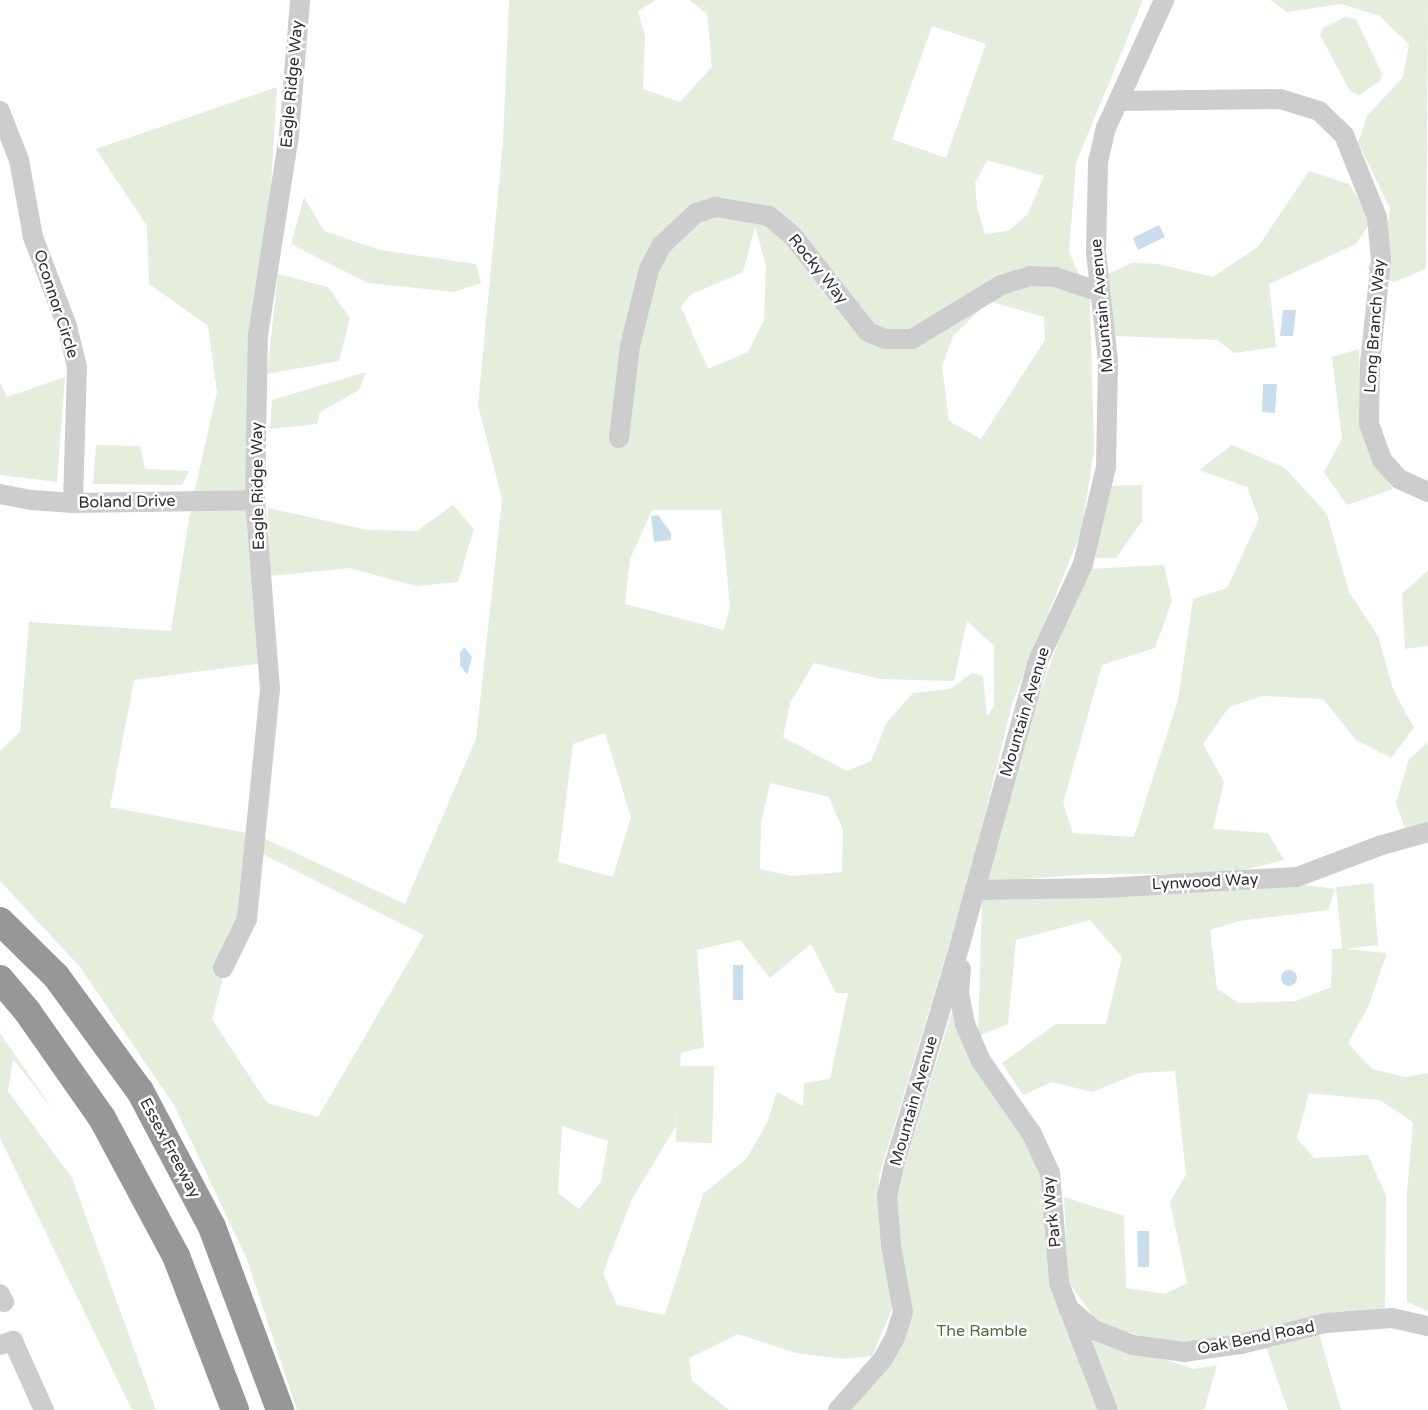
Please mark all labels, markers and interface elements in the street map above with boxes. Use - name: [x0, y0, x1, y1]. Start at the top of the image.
- street label: Eagle Ridge Way: [277, 19, 307, 149]
- street label: Rocky Way: [784, 230, 852, 308]
- street label: Mountain Avenue: [1087, 238, 1117, 374]
- street label: Oconnor Circle: [29, 247, 83, 361]
- street label: Long Branch Way: [1361, 258, 1389, 394]
- street label: Eagle Ridge Way: [247, 422, 269, 550]
- street label: Boland Drive: [78, 492, 176, 512]
- street label: Mountain Avenue: [996, 645, 1054, 779]
- street label: Lynwood Way: [1151, 870, 1259, 894]
- street label: Mountain Avenue: [886, 1034, 942, 1168]
- street label: Essex Freeway: [136, 1095, 204, 1201]
- street label: Park Way: [1039, 1176, 1065, 1248]
- street label: Oak Bend Road: [1196, 1317, 1316, 1359]
- park label: The Ramble: [937, 1321, 1027, 1341]

